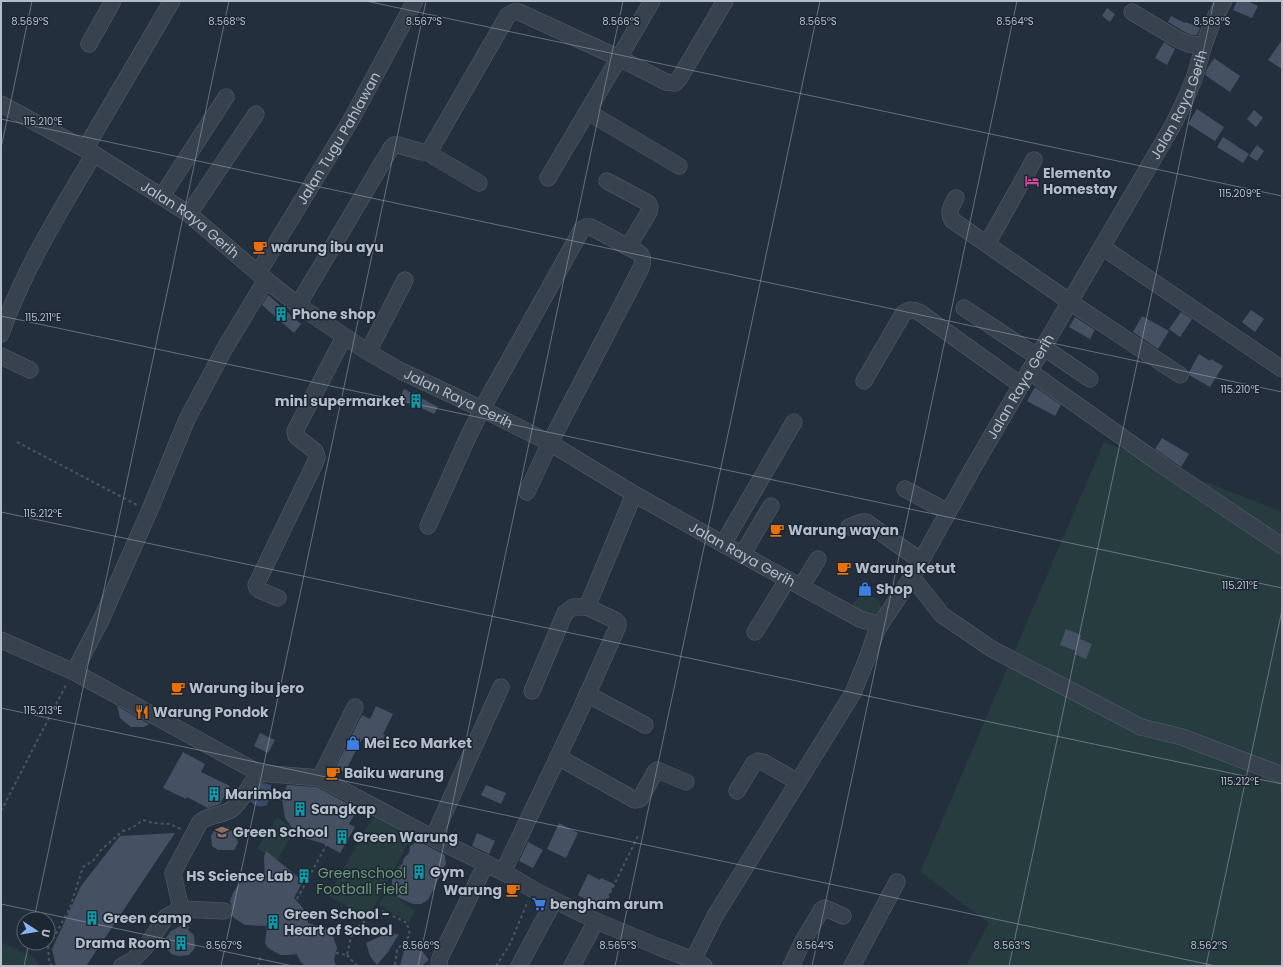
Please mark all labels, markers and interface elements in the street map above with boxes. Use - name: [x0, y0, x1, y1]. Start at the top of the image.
- text: 8.569°S: [11, 14, 49, 29]
- text: 8.568°S: [208, 14, 246, 29]
- text: 8.567°S: [406, 14, 442, 29]
- text: 8.566°S: [602, 14, 640, 29]
- text: 8.565°S: [799, 14, 837, 29]
- text: 8.564°S: [996, 14, 1034, 29]
- text: 8.563°S: [1194, 14, 1231, 29]
- street label: Jalan Raya Gerih: [1145, 48, 1212, 163]
- street label: Jalan Tugu Pahlawan: [292, 68, 385, 208]
- text: 115.210°E: [23, 114, 63, 129]
- place label: Elemento Homestay: [1043, 163, 1118, 199]
- hotel icon: Elemento Homestay: [1024, 173, 1040, 189]
- street label: Jalan Raya Gerih: [137, 176, 244, 263]
- text: 115.209°E: [1219, 186, 1261, 201]
- place label: warung ibu ayu: [271, 237, 384, 257]
- cafe icon: warung ibu ayu: [252, 239, 268, 255]
- place label: Phone shop: [292, 304, 376, 324]
- building icon: Phone shop: [273, 306, 289, 322]
- text: 115.211°E: [25, 310, 61, 325]
- street label: Jalan Raya Gerih: [982, 330, 1059, 443]
- street label: Jalan Raya Gerih: [401, 364, 517, 433]
- text: 115.210°E: [1220, 382, 1260, 397]
- place label: mini supermarket: [275, 391, 405, 411]
- building icon: mini supermarket: [408, 393, 424, 409]
- text: 115.212°E: [24, 506, 62, 521]
- street label: Jalan Raya Gerih: [685, 517, 799, 592]
- place label: Warung wayan: [788, 520, 899, 540]
- cafe icon: Warung wayan: [769, 522, 785, 538]
- place label: Warung Ketut: [855, 558, 956, 578]
- cafe icon: Warung Ketut: [836, 560, 852, 576]
- text: 115.211°E: [1222, 578, 1258, 593]
- place label: Shop: [876, 579, 913, 599]
- shop icon: Shop: [857, 581, 873, 597]
- place label: Warung ibu jero: [189, 678, 304, 698]
- cafe icon: Warung ibu jero: [170, 680, 186, 696]
- place label: Warung Pondok: [153, 702, 269, 722]
- text: 115.213°E: [24, 703, 62, 718]
- restaurant icon: Warung Pondok: [134, 704, 150, 720]
- place label: Mei Eco Market: [364, 733, 472, 753]
- shop icon: Mei Eco Market: [345, 735, 361, 751]
- place label: Baiku warung: [344, 763, 444, 783]
- cafe icon: Baiku warung: [325, 765, 341, 781]
- text: 115.212°E: [1221, 774, 1259, 789]
- place label: Marimba: [225, 784, 291, 804]
- building icon: Marimba: [206, 786, 222, 802]
- place label: Sangkap: [311, 799, 376, 819]
- building icon: Sangkap: [292, 801, 308, 817]
- place label: Green School: [233, 822, 328, 842]
- school or university icon: Green School: [214, 824, 230, 840]
- place label: Green Warung: [353, 827, 458, 847]
- building icon: Green Warung: [334, 829, 350, 845]
- place label: Gym: [430, 862, 465, 882]
- park label: Greenschool Football Field: [316, 863, 408, 899]
- building icon: Gym: [411, 864, 427, 880]
- place label: HS Science Lab: [186, 866, 293, 886]
- building icon: HS Science Lab: [296, 868, 312, 884]
- place label: Warung: [443, 880, 502, 900]
- cafe icon: Warung: [505, 882, 521, 898]
- place label: bengham arum: [550, 894, 664, 914]
- supermarket icon: bengham arum: [531, 896, 547, 912]
- place label: Green School - Heart of School: [284, 904, 392, 940]
- place label: Green camp: [103, 908, 192, 928]
- building icon: Green camp: [84, 910, 100, 926]
- north arrow: [16, 911, 56, 951]
- building icon: Green School - Heart of School: [265, 914, 281, 930]
- text: U: [37, 928, 54, 939]
- place label: Drama Room: [75, 933, 170, 953]
- building icon: Drama Room: [173, 935, 189, 951]
- text: 8.567°S: [206, 938, 242, 953]
- text: 8.566°S: [402, 938, 440, 953]
- text: 8.565°S: [599, 938, 637, 953]
- text: 8.564°S: [796, 938, 834, 953]
- text: 8.563°S: [994, 938, 1031, 953]
- text: 8.562°S: [1191, 938, 1228, 953]

